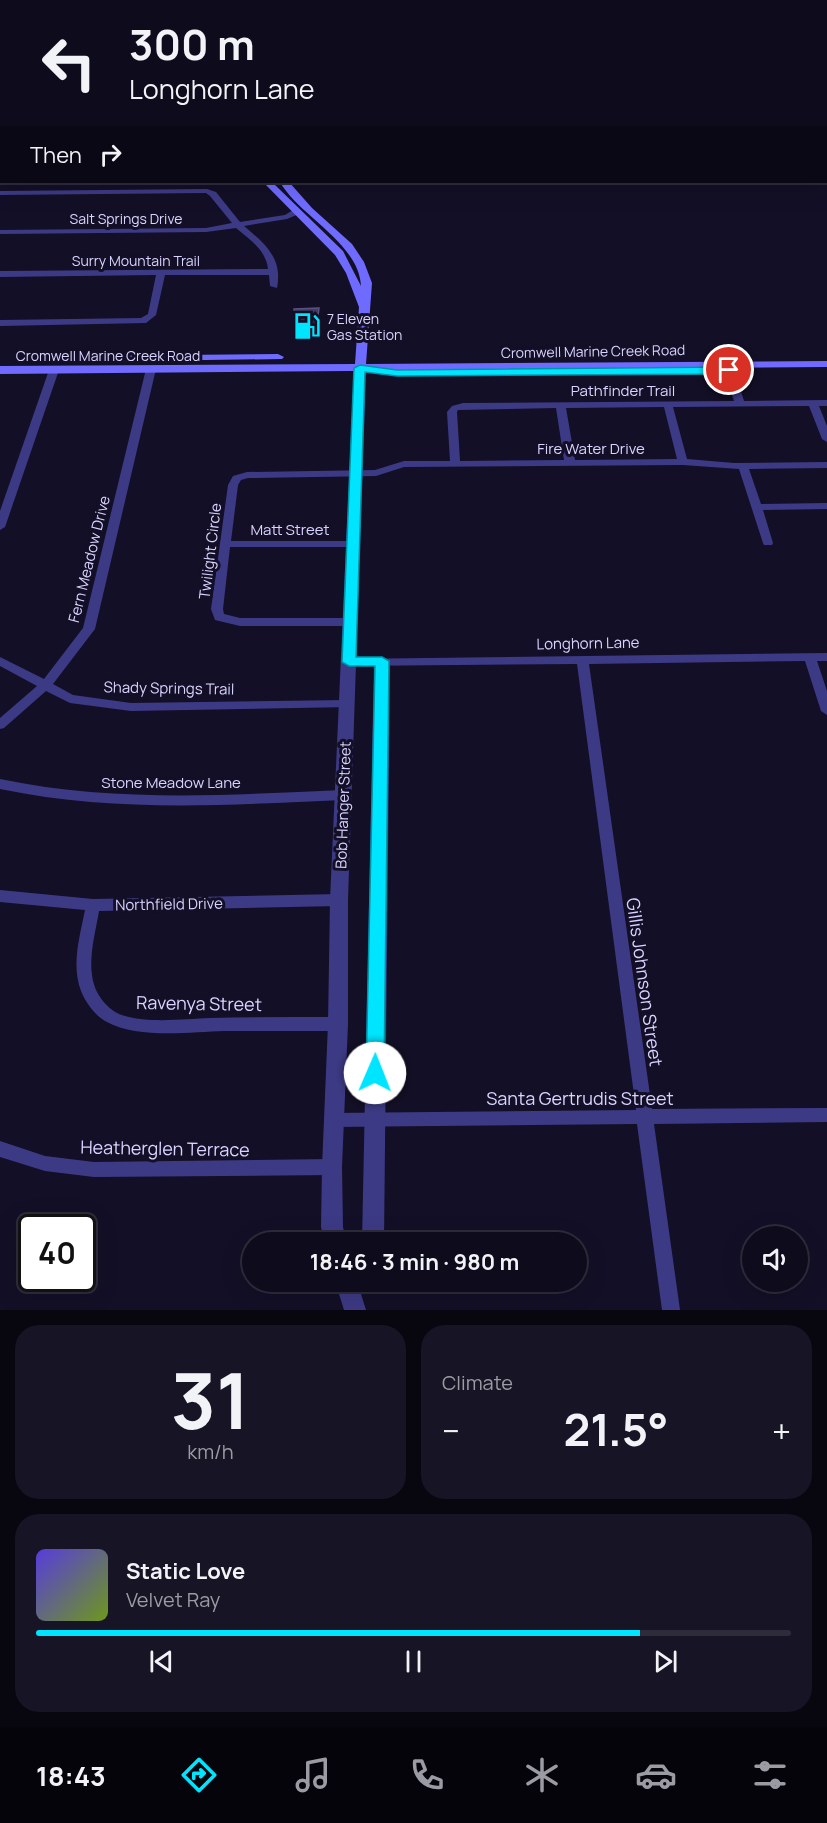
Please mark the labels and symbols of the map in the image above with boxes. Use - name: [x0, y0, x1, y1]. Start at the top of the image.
- street label: Salt Springs Drive: [70, 209, 182, 228]
- street label: Surry Mountain Trail: [72, 251, 200, 270]
- place label: 7 Eleven Gas Station: [327, 309, 402, 344]
- fuel station icon: 7 Eleven Gas Station: [292, 311, 322, 341]
- street label: Cromwell Marine Creek Road: [501, 340, 685, 362]
- pin: [703, 344, 754, 395]
- street label: Cromwell Marine Creek Road: [16, 346, 200, 365]
- street label: Pathfinder Trail: [571, 380, 675, 401]
- street label: Fire Water Drive: [537, 438, 645, 459]
- street label: Fern Meadow Drive: [63, 493, 115, 625]
- street label: Twilight Circle: [194, 502, 226, 600]
- street label: Matt Street: [250, 519, 330, 540]
- street label: Longhorn Lane: [536, 632, 640, 654]
- street label: Shady Springs Trail: [104, 676, 234, 700]
- street label: Bob Hanger Street: [330, 741, 356, 869]
- street label: Stone Meadow Lane: [101, 772, 241, 793]
- street label: Northfield Drive: [115, 893, 223, 915]
- street label: Gillis Johnson Street: [621, 896, 669, 1068]
- street label: Ravenya Street: [136, 990, 262, 1016]
- position arrow: [343, 1041, 407, 1105]
- street label: Santa Gertrudis Street: [486, 1086, 674, 1110]
- street label: Heatherglen Terrace: [80, 1135, 250, 1161]
- speed limit sign: 40: [18, 1214, 96, 1292]

